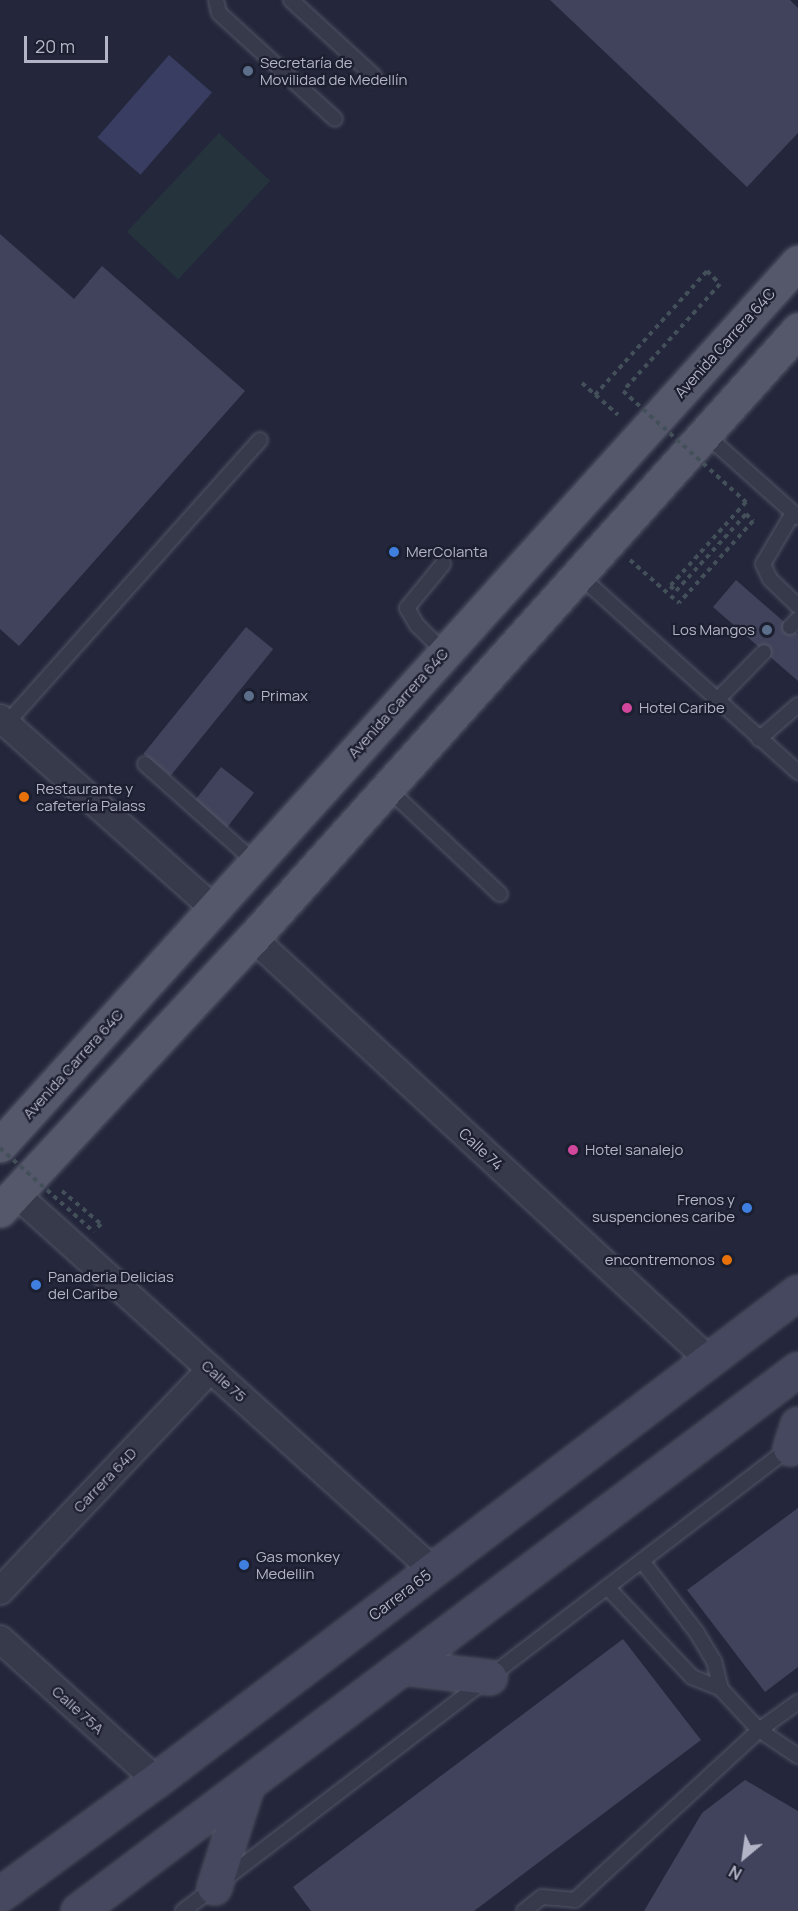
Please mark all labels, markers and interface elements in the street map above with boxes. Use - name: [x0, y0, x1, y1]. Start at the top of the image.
- scale bar: [27, 24, 111, 62]
- text: 20 m: [35, 34, 75, 58]
- place label: Secretaría de Movilidad de Medellín: [260, 53, 408, 88]
- marker: Secretaría de Movilidad de Medellín: [241, 64, 255, 78]
- street label: Avenida Carrera 64C: [671, 285, 779, 401]
- place label: MerColanta: [406, 543, 487, 561]
- marker: MerColanta: [387, 545, 401, 559]
- place label: Los Mangos: [672, 621, 755, 639]
- marker: Los Mangos: [760, 623, 774, 637]
- street label: Avenida Carrera 64C: [344, 645, 452, 761]
- place label: Primax: [261, 687, 308, 705]
- marker: Primax: [242, 689, 256, 703]
- place label: Hotel Caribe: [639, 699, 725, 717]
- marker: Hotel Caribe: [620, 701, 634, 715]
- place label: Restaurante y cafetería Palass: [36, 779, 146, 814]
- marker: Restaurante y cafetería Palass: [17, 790, 31, 804]
- street label: Avenida Carrera 64C: [19, 1006, 127, 1122]
- street label: Calle 74: [455, 1124, 507, 1174]
- place label: Hotel sanalejo: [585, 1141, 683, 1159]
- marker: Hotel sanalejo: [566, 1143, 580, 1157]
- place label: Frenos y suspenciones caribe: [592, 1190, 735, 1225]
- marker: Frenos y suspenciones caribe: [740, 1201, 754, 1215]
- place label: encontremonos: [605, 1251, 715, 1269]
- marker: encontremonos: [720, 1253, 734, 1267]
- place label: Panaderia Delicias del Caribe: [48, 1267, 174, 1302]
- marker: Panaderia Delicias del Caribe: [29, 1278, 43, 1292]
- street label: Calle 75: [198, 1356, 250, 1406]
- street label: Carrera 64D: [70, 1444, 140, 1516]
- place label: Gas monkey Medellin: [256, 1547, 340, 1582]
- marker: Gas monkey Medellin: [237, 1558, 251, 1572]
- street label: Carrera 65: [365, 1566, 435, 1624]
- street label: Calle 75A: [48, 1682, 108, 1738]
- north arrow: [714, 1827, 774, 1887]
- text: N: [725, 1860, 746, 1885]

